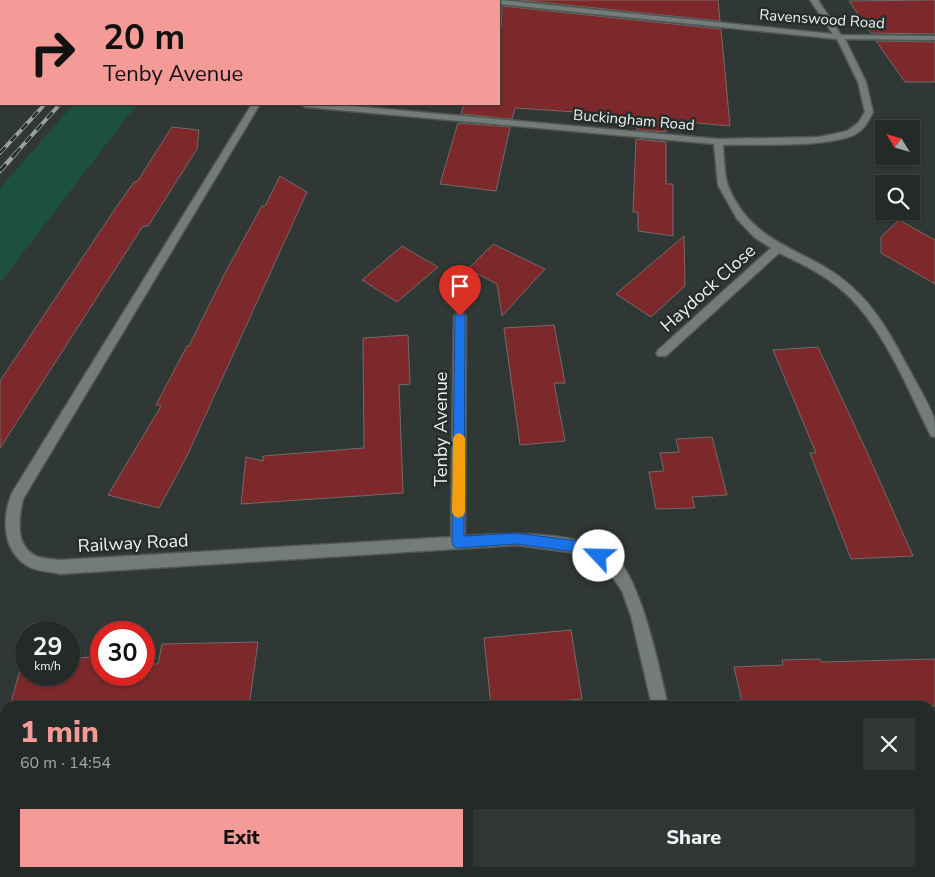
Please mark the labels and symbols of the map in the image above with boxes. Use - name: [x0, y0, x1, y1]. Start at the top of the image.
- street label: Ravenswood Road: [759, 5, 885, 33]
- street label: Buckingham Road: [572, 105, 696, 135]
- north arrow: [875, 120, 920, 165]
- street label: Haydock Close: [655, 239, 761, 337]
- pin: [439, 265, 481, 316]
- street label: Tenby Avenue: [429, 372, 453, 486]
- street label: Railway Road: [77, 528, 189, 558]
- position arrow: [572, 529, 624, 581]
- speed limit sign: 30: [90, 621, 155, 686]

